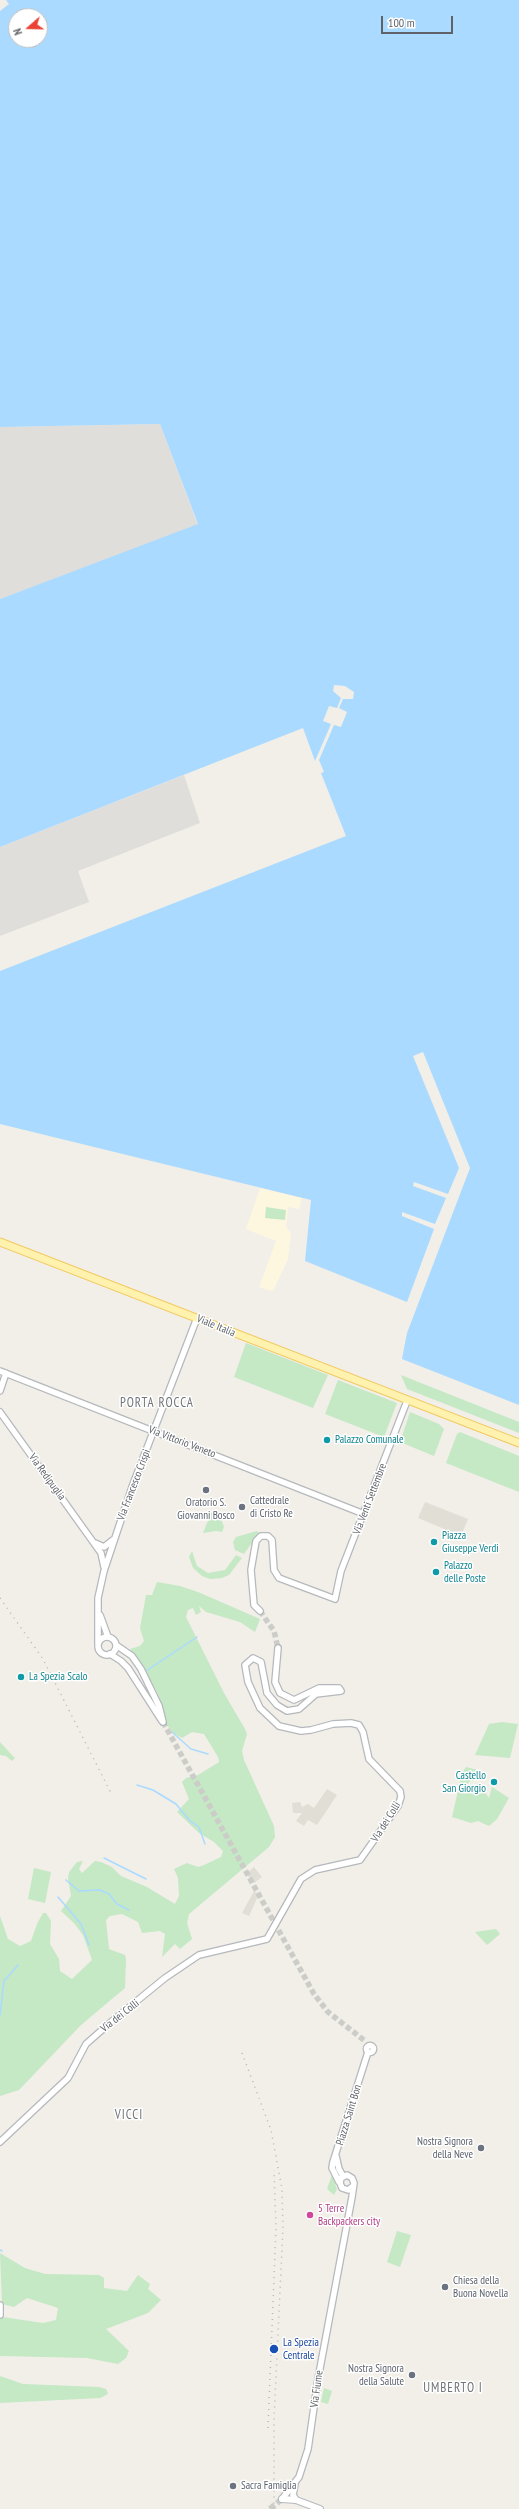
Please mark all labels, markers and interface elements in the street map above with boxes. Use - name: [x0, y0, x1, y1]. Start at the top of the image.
- north arrow: [8, 8, 48, 48]
- scale bar: [383, 8, 455, 34]
- text: 100 m: [388, 15, 415, 30]
- text: N: [10, 27, 25, 37]
- street label: Viale Italia: [195, 1312, 237, 1340]
- district label: PORTA ROCCA: [120, 1395, 194, 1411]
- street label: Via Vittorio Veneto: [146, 1423, 218, 1461]
- place label: Palazzo Comunale: [335, 1433, 404, 1447]
- marker: Palazzo Comunale: [322, 1435, 332, 1445]
- street label: Via Francesco Crispi: [114, 1448, 154, 1522]
- street label: Via Redipuglia: [26, 1451, 68, 1503]
- street label: Via Venti Settembre: [350, 1462, 390, 1536]
- marker: Oratorio S. Giovanni Bosco: [201, 1485, 211, 1495]
- place label: Cattedrale di Cristo Re: [250, 1494, 293, 1520]
- place label: Oratorio S. Giovanni Bosco: [177, 1496, 235, 1522]
- marker: Cattedrale di Cristo Re: [237, 1502, 247, 1512]
- place label: Piazza Giuseppe Verdi: [442, 1529, 499, 1555]
- marker: Piazza Giuseppe Verdi: [429, 1537, 439, 1547]
- place label: Palazzo delle Poste: [444, 1559, 486, 1585]
- marker: Palazzo delle Poste: [431, 1567, 441, 1577]
- place label: La Spezia Scalo: [29, 1670, 88, 1684]
- marker: La Spezia Scalo: [16, 1672, 26, 1682]
- place label: Castello San Giorgio: [442, 1769, 486, 1795]
- marker: Castello San Giorgio: [489, 1777, 499, 1787]
- street label: Via dei Colli: [368, 1799, 404, 1845]
- street label: Via dei Colli: [98, 1997, 142, 2035]
- street label: Piazza Saint Bon: [334, 2083, 364, 2147]
- district label: VICCI: [115, 2107, 143, 2123]
- place label: Nostra Signora della Neve: [417, 2135, 473, 2161]
- marker: Nostra Signora della Neve: [476, 2143, 486, 2153]
- place label: 5 Terre Backpackers city: [318, 2202, 380, 2228]
- marker: 5 Terre Backpackers city: [305, 2210, 315, 2220]
- place label: Chiesa della Buona Novella: [453, 2274, 508, 2300]
- marker: Chiesa della Buona Novella: [440, 2282, 450, 2292]
- place label: La Spezia Centrale: [283, 2336, 319, 2362]
- marker: La Spezia Centrale: [268, 2343, 280, 2355]
- place label: Nostra Signora della Salute: [348, 2362, 404, 2388]
- street label: Via Fiume: [308, 2369, 326, 2409]
- marker: Nostra Signora della Salute: [407, 2370, 417, 2380]
- district label: UMBERTO I: [423, 2380, 483, 2396]
- place label: Sacra Famiglia: [241, 2479, 296, 2493]
- marker: Sacra Famiglia: [228, 2481, 238, 2491]

